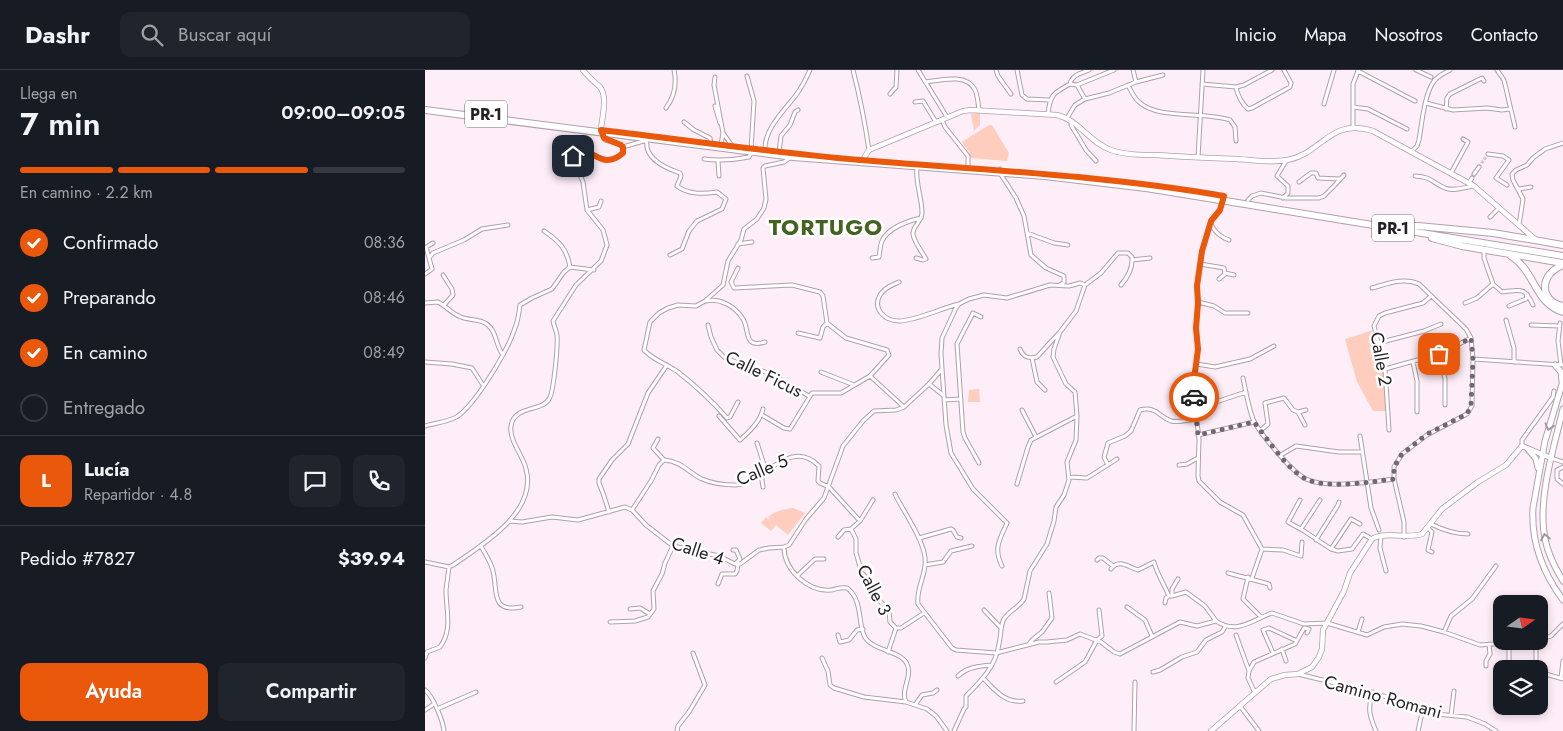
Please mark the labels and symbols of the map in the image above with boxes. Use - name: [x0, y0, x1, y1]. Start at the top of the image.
- road number: PR-1: [465, 101, 507, 128]
- pin: [552, 135, 594, 177]
- district label: TORTUGO: [769, 211, 883, 243]
- road number: PR-1: [1372, 214, 1414, 242]
- street label: Calle 2: [1363, 330, 1399, 388]
- pin: [1418, 333, 1460, 375]
- street label: Calle Ficus: [721, 344, 807, 404]
- courier: [1169, 372, 1219, 422]
- one-way arrow: [1545, 423, 1555, 431]
- street label: Calle 5: [732, 447, 792, 493]
- street label: Calle 4: [668, 530, 728, 572]
- one-way arrow: [1540, 532, 1551, 541]
- street label: Calle 3: [850, 560, 898, 620]
- north arrow: [1493, 595, 1547, 650]
- street label: Camino Romani: [1321, 669, 1445, 725]

